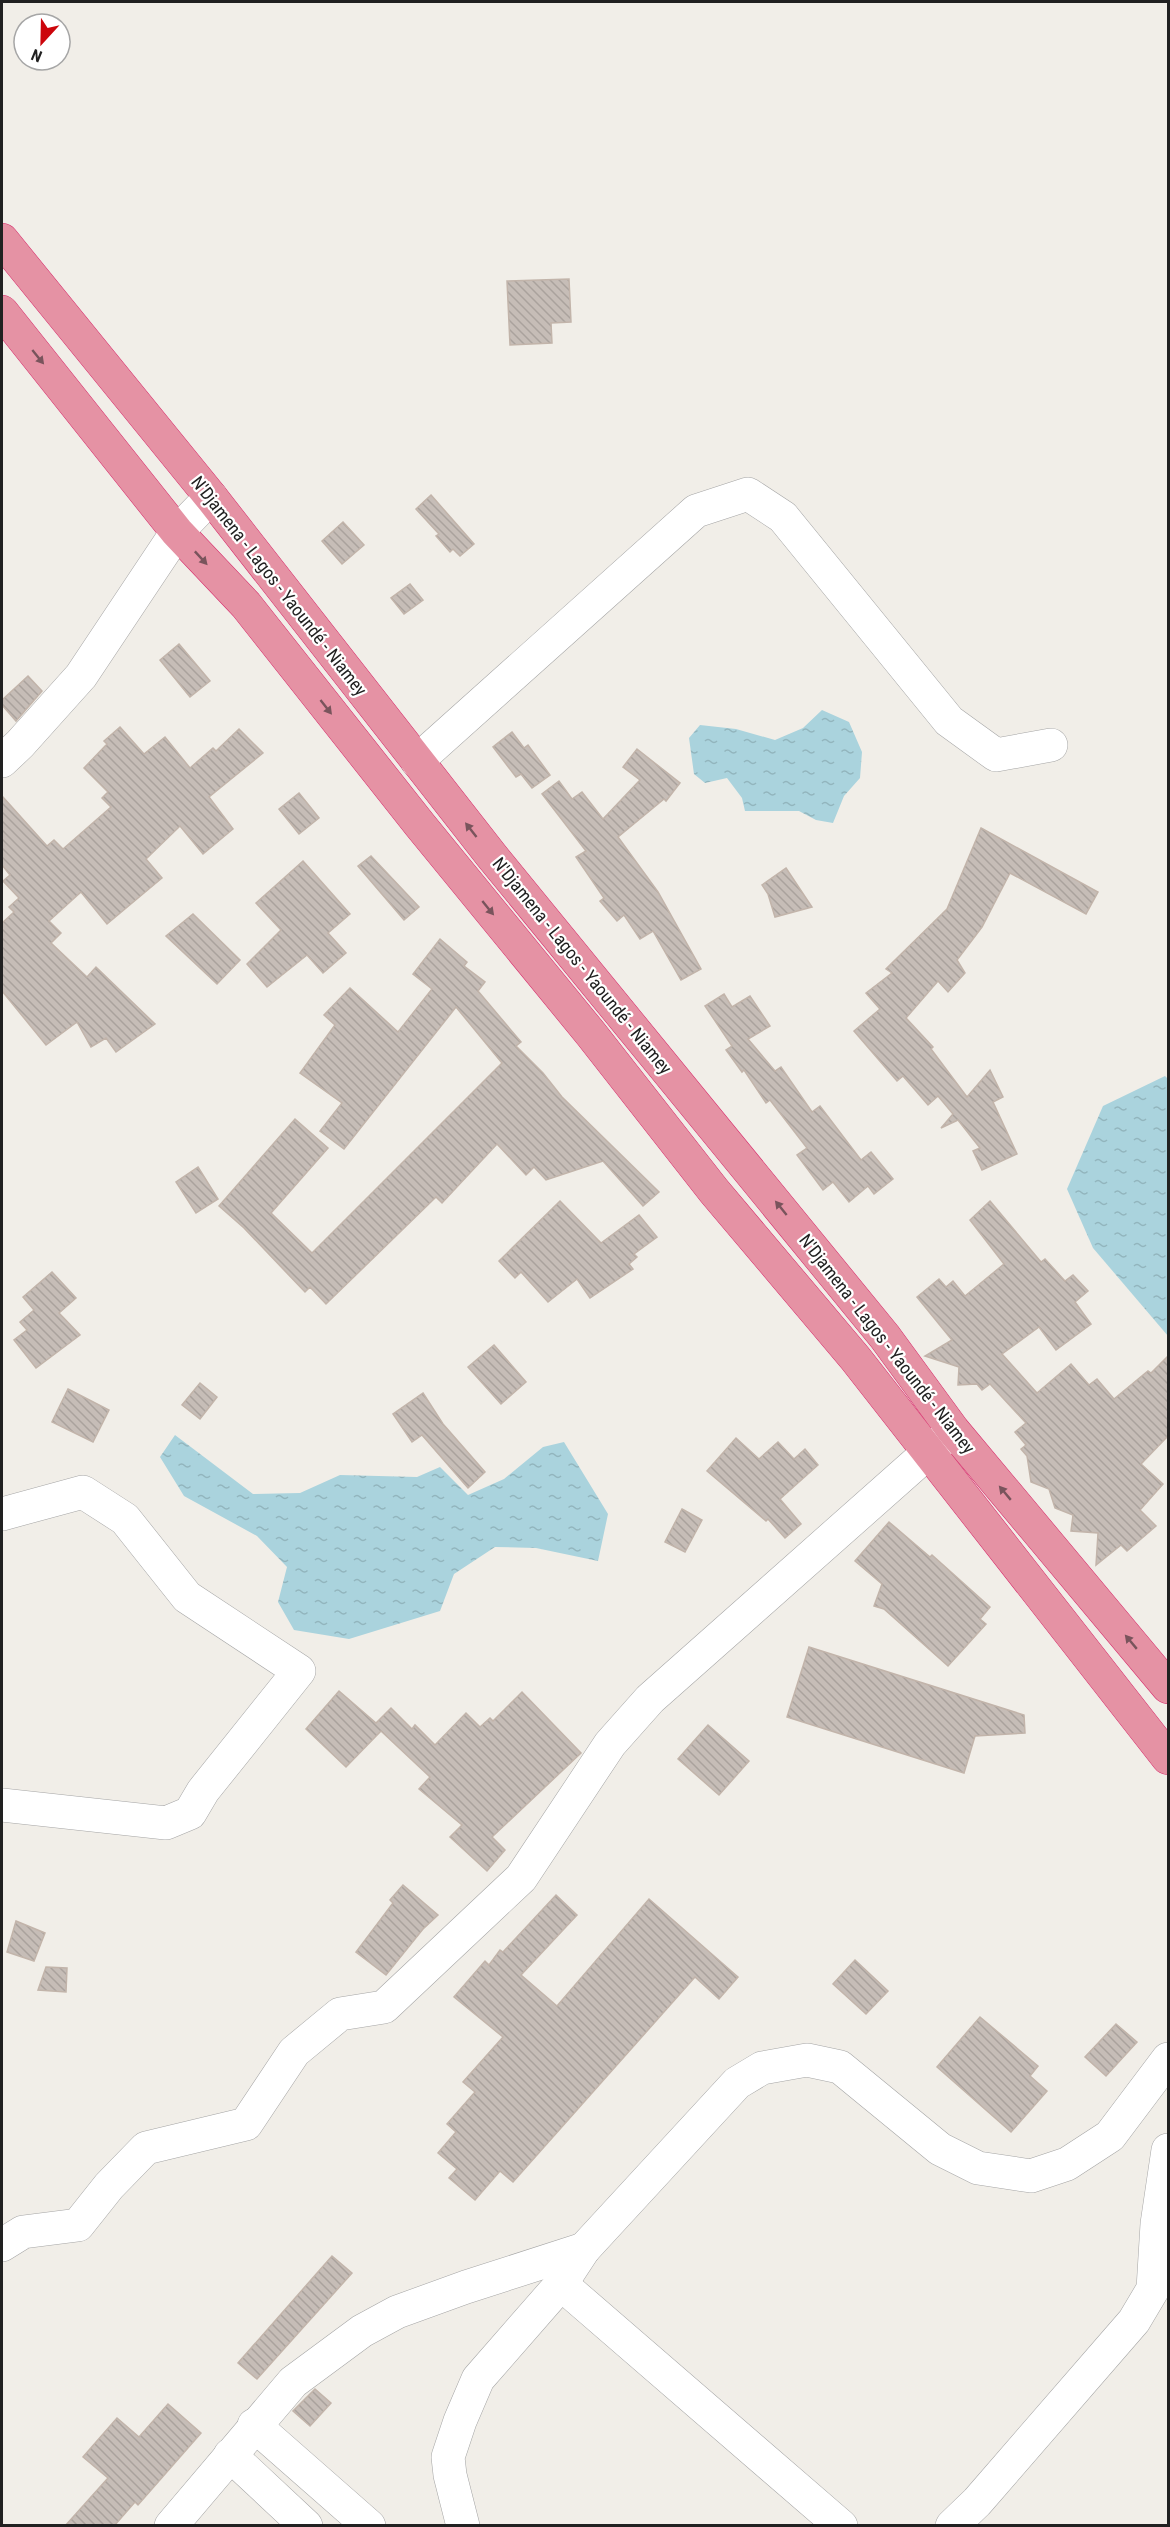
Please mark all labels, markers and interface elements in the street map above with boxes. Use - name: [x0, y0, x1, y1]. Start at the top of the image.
- north arrow: [12, 12, 72, 72]
- text: N: [28, 45, 45, 66]
- one-way arrow: [32, 349, 45, 365]
- street label: N'Djamena - Lagos - Yaoundé - Niamey: [187, 472, 372, 700]
- one-way arrow: [194, 550, 208, 565]
- one-way arrow: [319, 699, 332, 715]
- one-way arrow: [465, 822, 477, 838]
- street label: N'Djamena - Lagos - Yaoundé - Niamey: [488, 853, 677, 1079]
- one-way arrow: [481, 900, 494, 916]
- one-way arrow: [774, 1200, 787, 1216]
- street label: N'Djamena - Lagos - Yaoundé - Niamey: [795, 1230, 980, 1458]
- one-way arrow: [999, 1485, 1012, 1501]
- one-way arrow: [1125, 1635, 1138, 1650]

